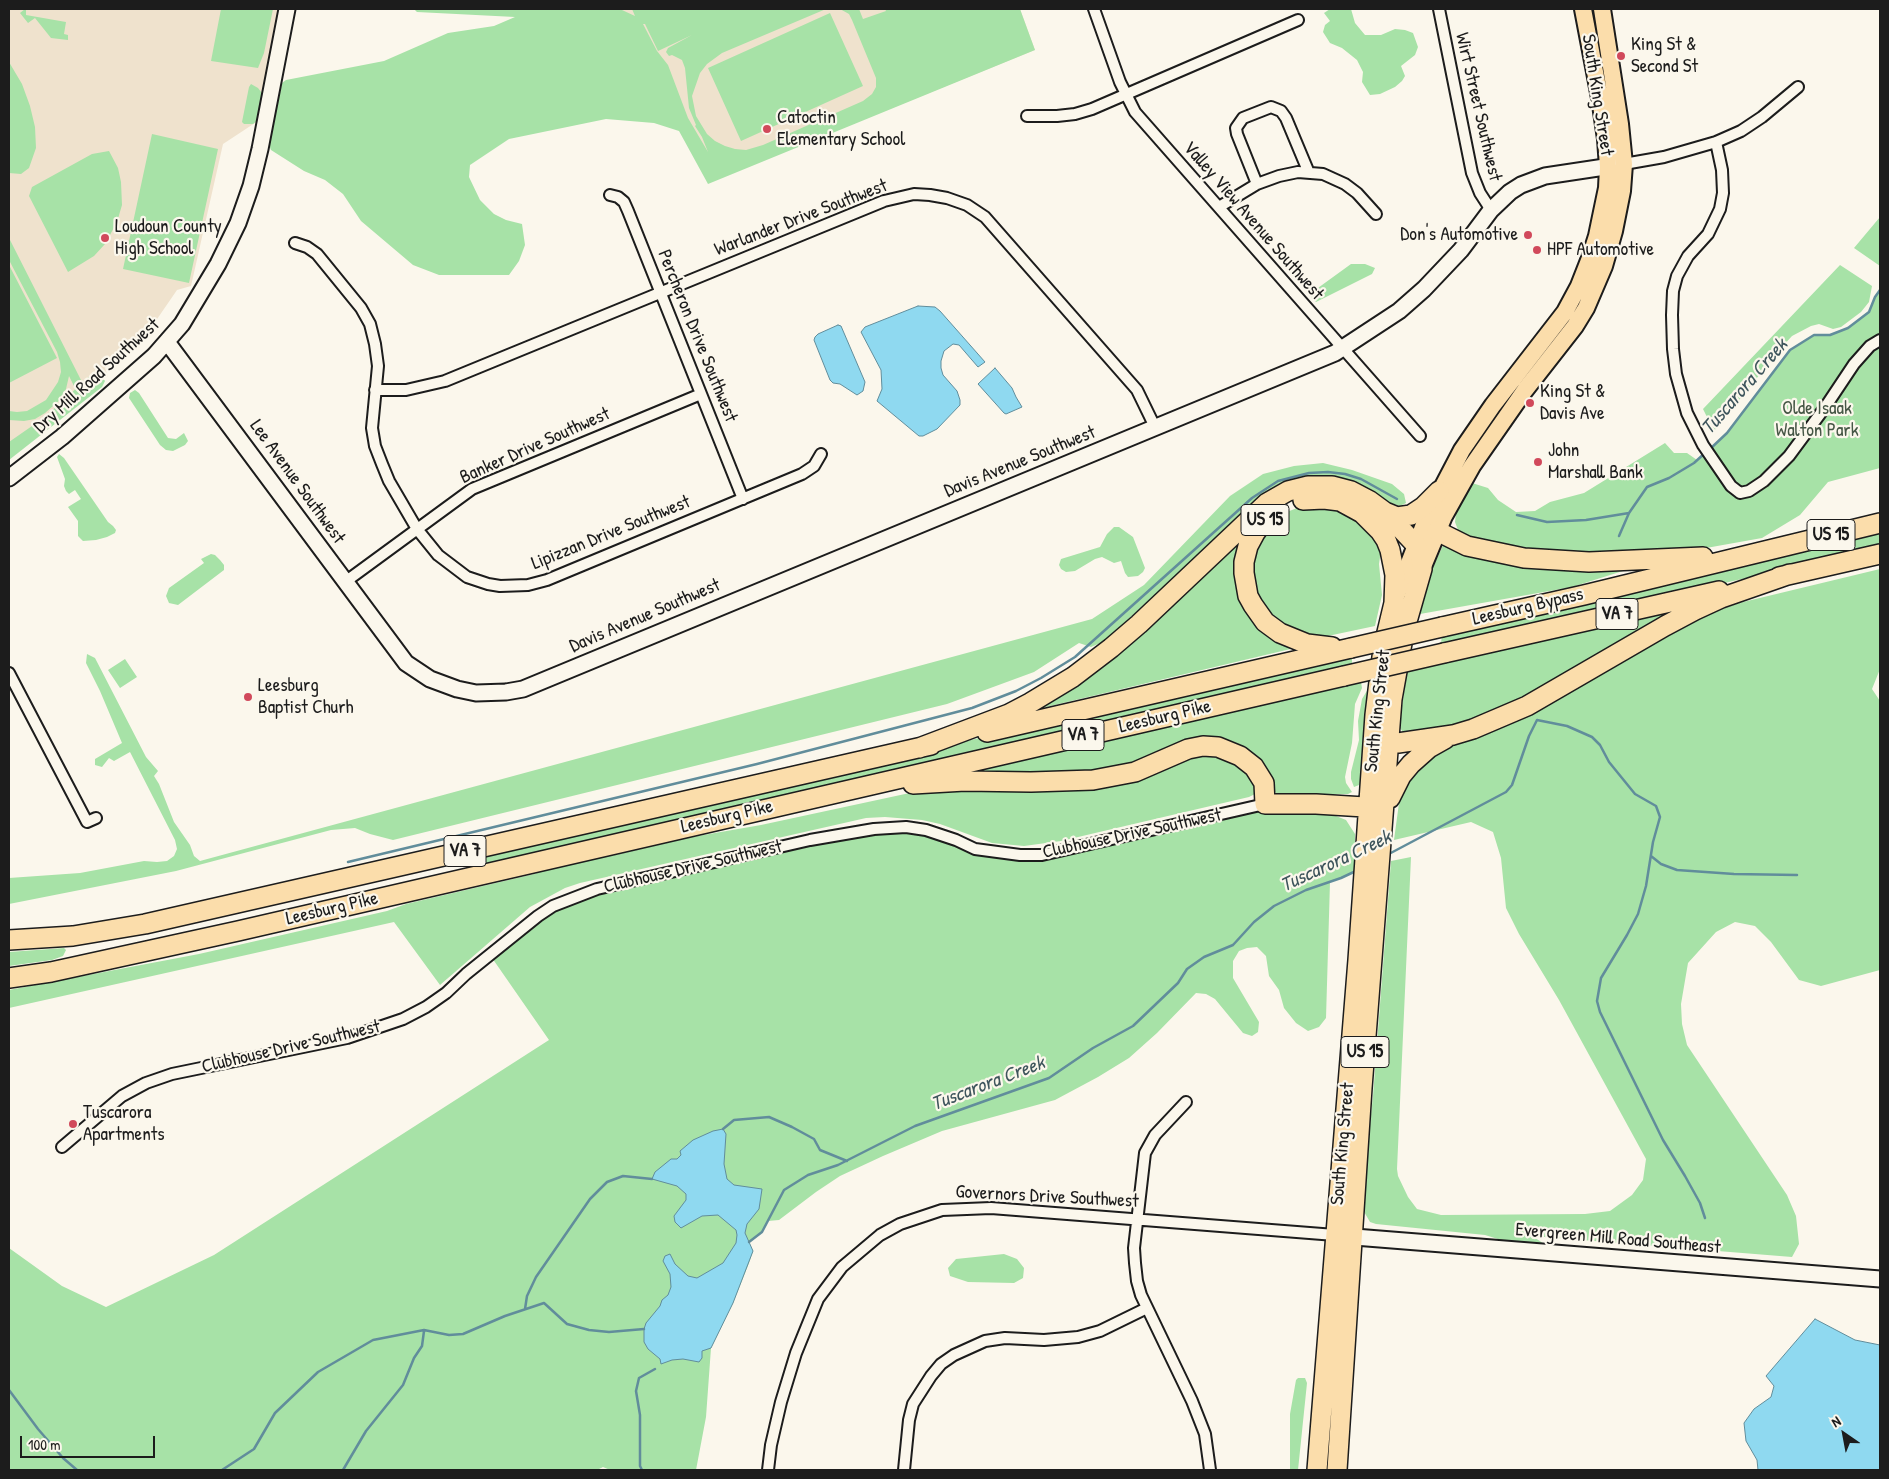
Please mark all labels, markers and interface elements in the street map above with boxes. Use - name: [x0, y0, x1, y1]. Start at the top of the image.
- street label: Wirt Street Southwest: [1450, 31, 1506, 183]
- street label: South King Street: [1576, 33, 1618, 157]
- place label: King St & Second St: [1631, 34, 1698, 78]
- marker: King St & Second St: [1615, 50, 1627, 62]
- place label: Catoctin Elementary School: [777, 107, 905, 151]
- marker: Catoctin Elementary School: [761, 123, 773, 135]
- street label: Valley View Avenue Southwest: [1178, 137, 1328, 305]
- street label: Warlander Drive Southwest: [711, 175, 891, 261]
- place label: Loudoun County High School: [115, 216, 222, 260]
- place label: Don's Automotive: [1400, 224, 1518, 246]
- marker: Don's Automotive: [1522, 229, 1534, 241]
- marker: Loudoun County High School: [99, 232, 111, 244]
- place label: HPF Automotive: [1547, 239, 1654, 261]
- marker: HPF Automotive: [1531, 244, 1543, 256]
- street label: Percheron Drive Southwest: [652, 247, 742, 425]
- street label: Dry Mill Road Southwest: [30, 314, 164, 438]
- water label: Tuscarora Creek: [1697, 334, 1793, 440]
- place label: King St & Davis Ave: [1540, 381, 1605, 425]
- marker: King St & Davis Ave: [1524, 397, 1536, 409]
- park label: Olde Isaak Walton Park: [1775, 398, 1859, 442]
- street label: Banker Drive Southwest: [457, 403, 613, 489]
- street label: Lee Avenue Southwest: [244, 416, 350, 548]
- street label: Davis Avenue Southwest: [941, 421, 1099, 503]
- place label: John Marshall Bank: [1548, 440, 1643, 484]
- marker: John Marshall Bank: [1532, 456, 1544, 468]
- street label: Lipizzan Drive Southwest: [528, 491, 694, 575]
- road number: US 15: [1241, 504, 1289, 536]
- road number: US 15: [1807, 520, 1855, 550]
- street label: Davis Avenue Southwest: [566, 574, 724, 658]
- street label: Leesburg Bypass: [1470, 583, 1586, 631]
- road number: VA 7: [1596, 598, 1638, 630]
- street label: South King Street: [1360, 649, 1396, 773]
- place label: Leesburg Baptist Churh: [258, 675, 354, 719]
- marker: Leesburg Baptist Churh: [242, 691, 254, 703]
- street label: Leesburg Pike: [1117, 695, 1213, 739]
- road number: VA 7: [1062, 720, 1104, 750]
- street label: Leesburg Pike: [679, 795, 775, 839]
- street label: Clubhouse Drive Southwest: [1041, 804, 1223, 864]
- water label: Tuscarora Creek: [1277, 826, 1395, 898]
- street label: Clubhouse Drive Southwest: [602, 835, 784, 899]
- road number: VA 7: [444, 836, 486, 866]
- street label: Leesburg Pike: [284, 887, 380, 931]
- street label: Clubhouse Drive Southwest: [200, 1015, 382, 1079]
- road number: US 15: [1341, 1036, 1389, 1068]
- water label: Tuscarora Creek: [928, 1051, 1048, 1117]
- street label: South King Street: [1326, 1082, 1360, 1206]
- place label: Tuscarora Apartments: [83, 1102, 165, 1146]
- marker: Tuscarora Apartments: [67, 1118, 79, 1130]
- street label: Governors Drive Southwest: [955, 1181, 1139, 1213]
- street label: Evergreen Mill Road Southeast: [1515, 1219, 1721, 1259]
- north arrow: [1819, 1409, 1869, 1459]
- text: N: [1827, 1411, 1844, 1431]
- scale bar: [22, 1426, 158, 1458]
- text: 100 m: [28, 1434, 61, 1455]

